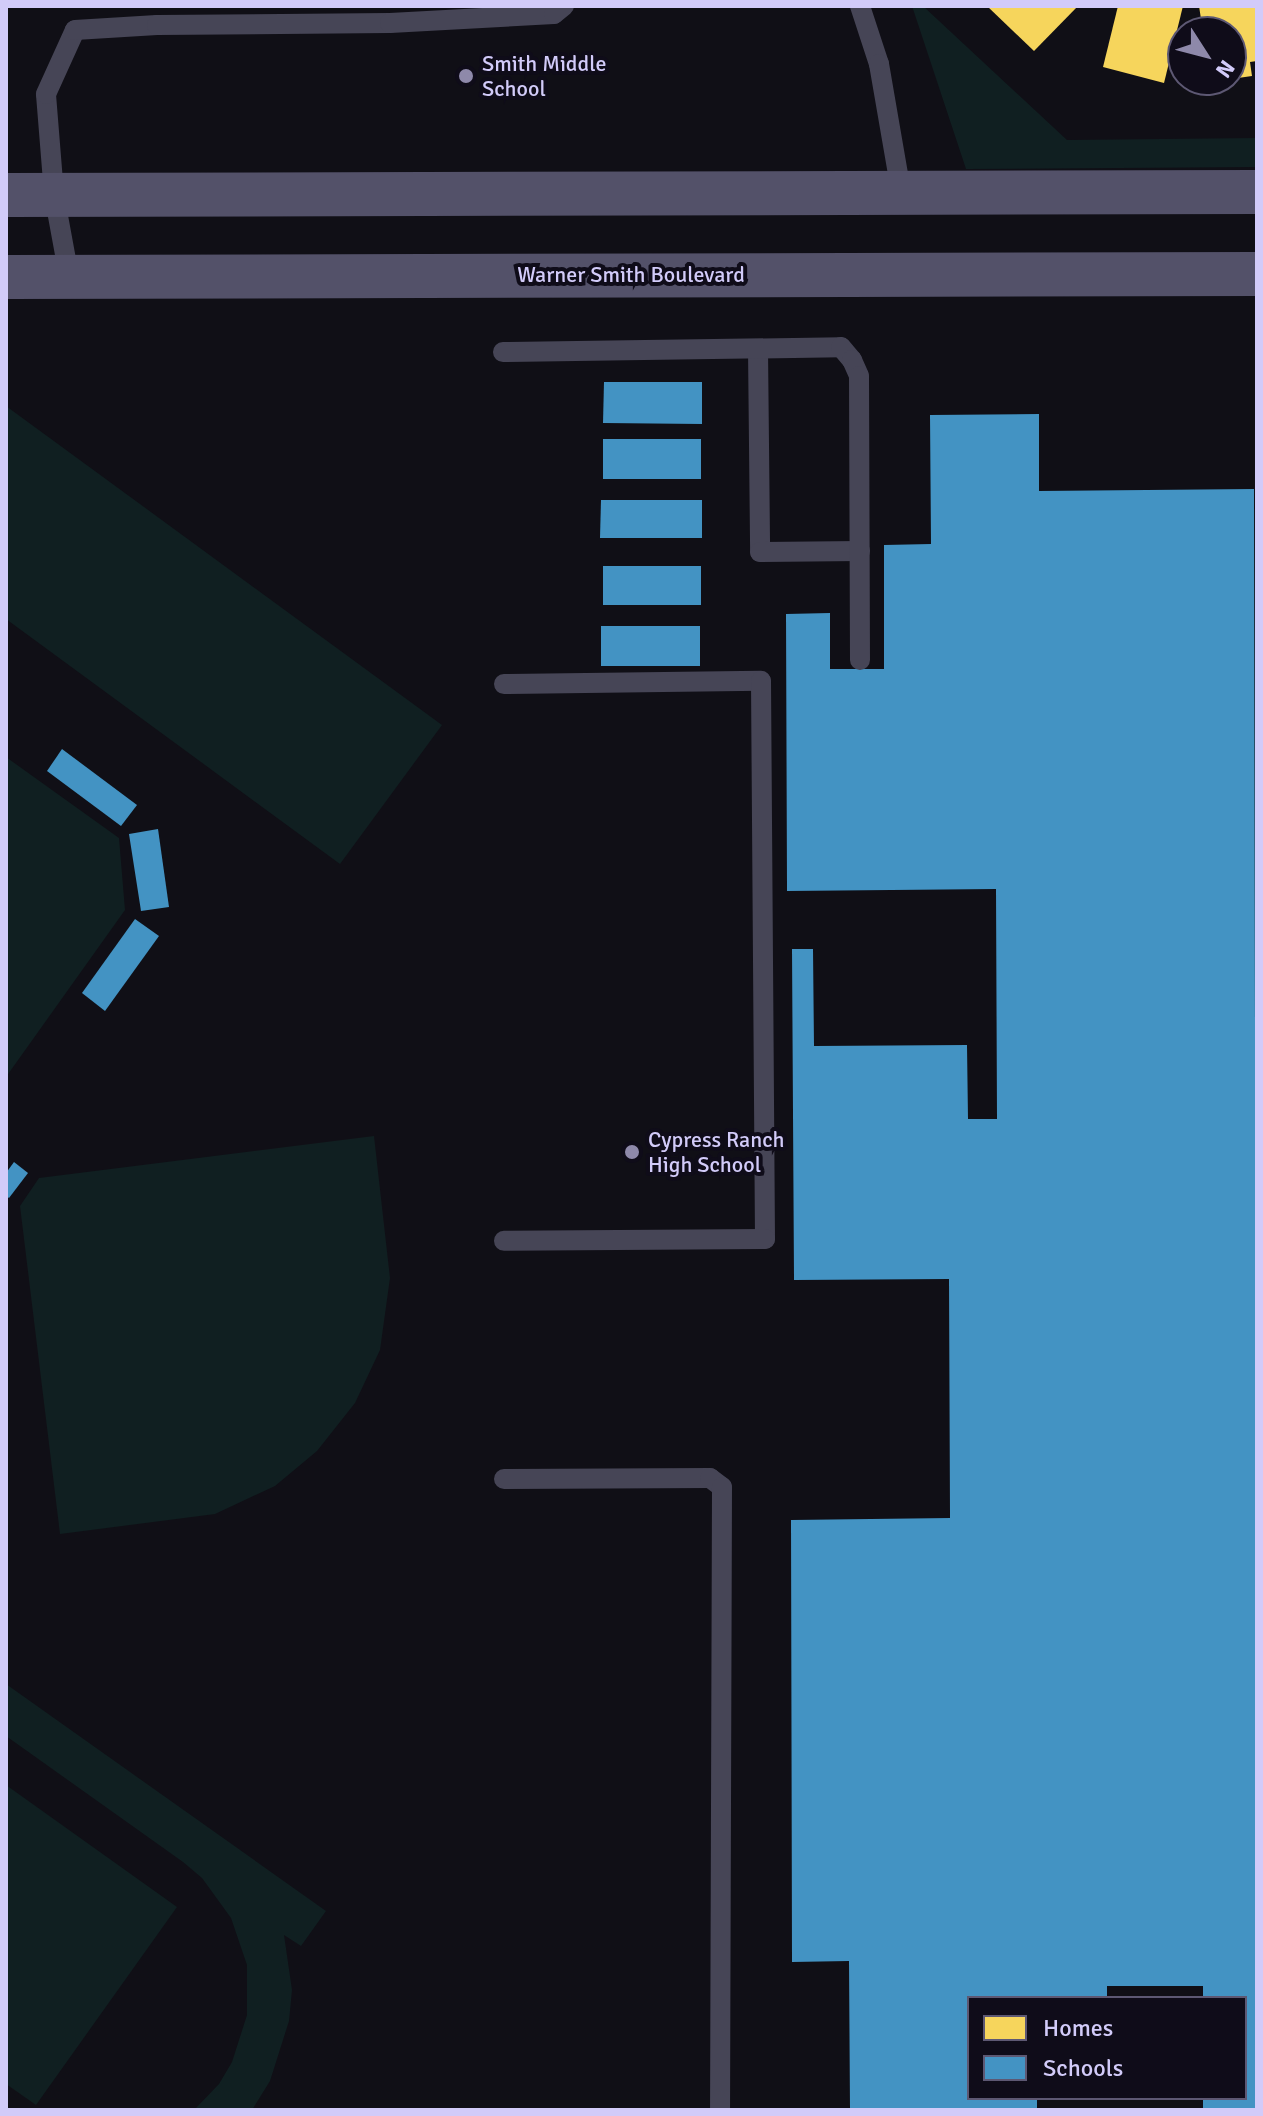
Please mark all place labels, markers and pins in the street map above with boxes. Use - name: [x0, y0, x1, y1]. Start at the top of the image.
- place label: Smith Middle School: [482, 50, 606, 102]
- marker: Smith Middle School: [457, 67, 475, 85]
- place label: Cypress Ranch High School: [648, 1126, 785, 1178]
- marker: Cypress Ranch High School: [623, 1143, 641, 1161]

